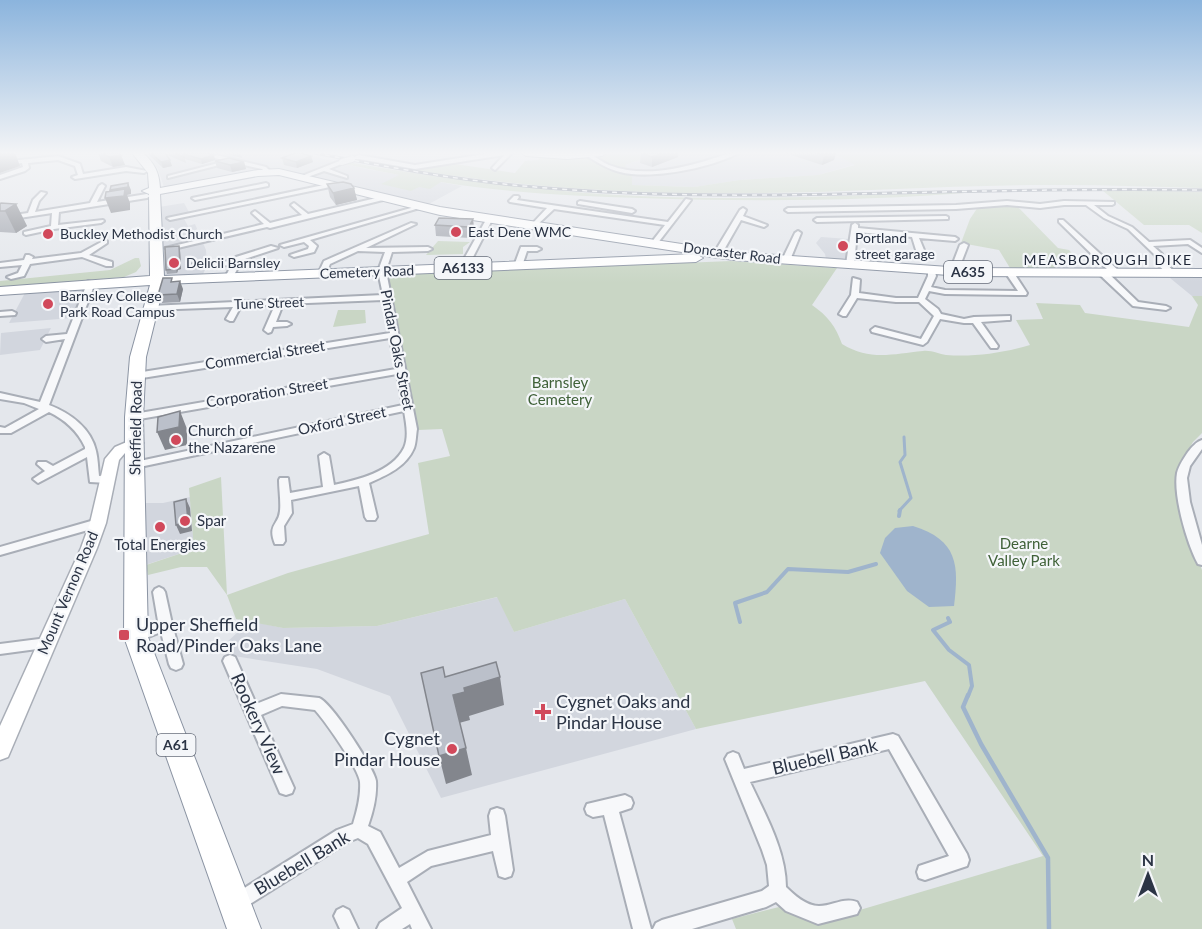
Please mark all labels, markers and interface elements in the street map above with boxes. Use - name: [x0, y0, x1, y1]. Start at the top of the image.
- place label: East Dene WMC: [468, 223, 572, 240]
- place label: Buckley Methodist Church: [60, 225, 223, 242]
- marker: East Dene WMC: [449, 225, 463, 239]
- marker: Buckley Methodist Church: [41, 227, 55, 241]
- place label: Portland street garage: [855, 229, 935, 262]
- street label: Doncaster Road: [682, 238, 782, 267]
- marker: Portland street garage: [836, 239, 850, 253]
- district label: MEASBOROUGH DIKE: [1023, 251, 1193, 268]
- place label: Delicii Barnsley: [186, 254, 281, 271]
- marker: Delicii Barnsley: [167, 256, 181, 270]
- road number: A6133: [434, 257, 492, 279]
- street label: Cemetery Road: [319, 261, 414, 282]
- road number: A635: [944, 261, 992, 283]
- place label: Barnsley College Park Road Campus: [60, 287, 175, 320]
- street label: Pindar Oaks Street: [377, 288, 419, 412]
- street label: Tune Street: [234, 293, 304, 312]
- marker: Barnsley College Park Road Campus: [41, 297, 55, 311]
- street label: Commercial Street: [204, 336, 327, 372]
- street label: Corporation Street: [205, 373, 330, 411]
- park label: Barnsley Cemetery: [528, 373, 592, 408]
- street label: Sheffield Road: [125, 381, 145, 475]
- street label: Oxford Street: [296, 402, 388, 438]
- place label: Church of the Nazarene: [188, 421, 276, 456]
- marker: Church of the Nazarene: [169, 433, 183, 447]
- place label: Spar: [197, 511, 227, 529]
- marker: Spar: [178, 514, 192, 528]
- marker: Total Energies: [153, 520, 167, 534]
- street label: Mount Vernon Road: [33, 528, 101, 657]
- park label: Dearne Valley Park: [988, 534, 1060, 569]
- place label: Total Energies: [114, 535, 206, 553]
- place label: Upper Sheffield Road/Pinder Oaks Lane: [136, 613, 322, 656]
- marker: Upper Sheffield Road/Pinder Oaks Lane: [117, 628, 131, 642]
- street label: Rookery View: [227, 669, 291, 778]
- place label: Cygnet Oaks and Pindar House: [556, 690, 690, 733]
- marker: Cygnet Oaks and Pindar House: [534, 703, 552, 721]
- place label: Cygnet Pindar House: [334, 727, 441, 770]
- street label: Bluebell Bank: [770, 733, 880, 779]
- road number: A61: [156, 734, 195, 756]
- marker: Cygnet Pindar House: [445, 742, 459, 756]
- street label: Bluebell Bank: [250, 825, 354, 899]
- north arrow: [1118, 845, 1178, 905]
- text: N: [1142, 850, 1154, 869]

